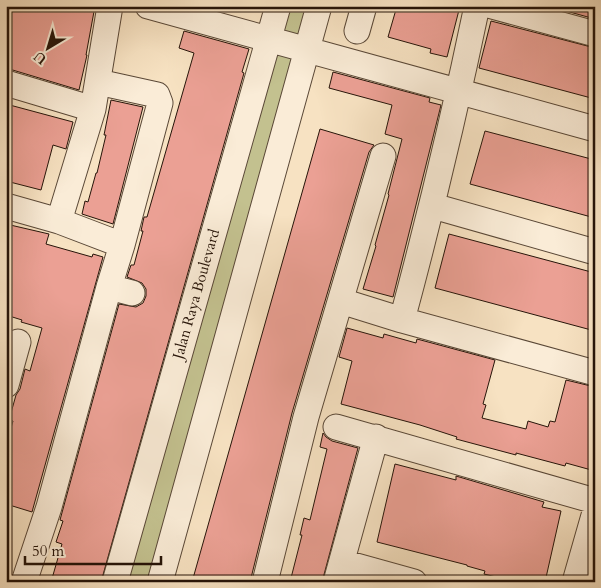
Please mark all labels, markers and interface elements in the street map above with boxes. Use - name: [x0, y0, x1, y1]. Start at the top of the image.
- north arrow: [22, 22, 72, 72]
- text: U: [30, 46, 51, 69]
- street label: Jalan Raya Boulevard: [167, 227, 224, 363]
- scale bar: [25, 533, 161, 565]
- text: 50 m: [32, 541, 64, 561]

